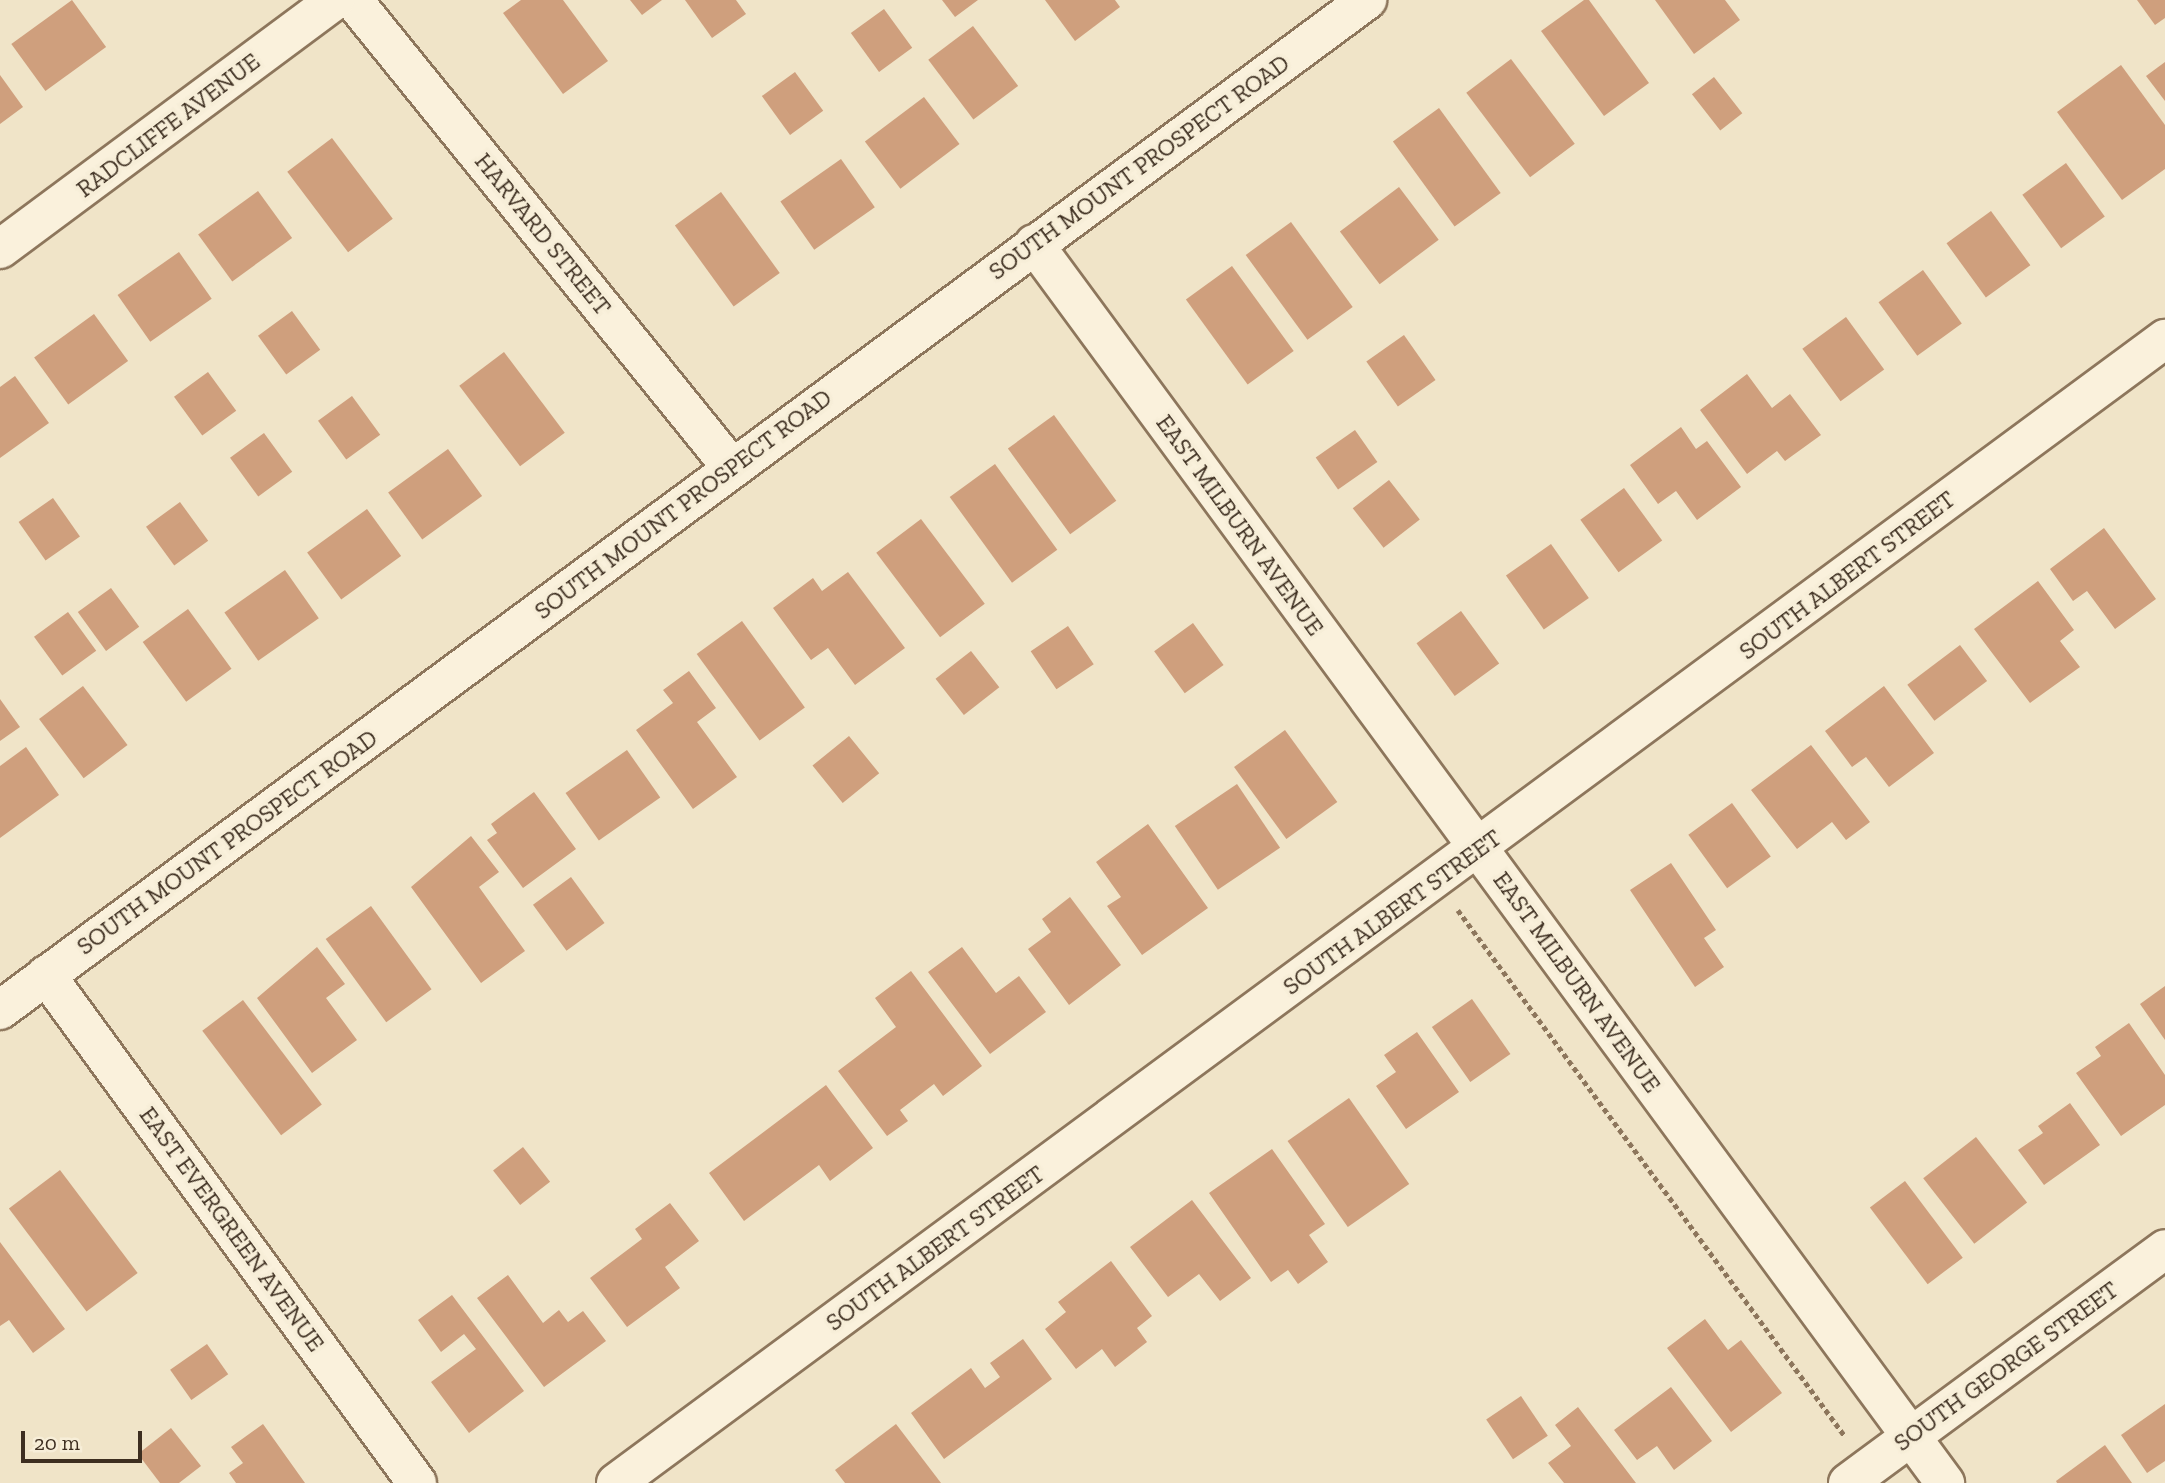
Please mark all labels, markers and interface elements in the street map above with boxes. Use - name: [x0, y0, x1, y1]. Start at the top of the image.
- street label: RADCLIFFE AVENUE: [70, 47, 266, 203]
- street label: SOUTH MOUNT PROSPECT ROAD: [983, 48, 1295, 286]
- street label: HARVARD STREET: [469, 147, 617, 321]
- street label: SOUTH MOUNT PROSPECT ROAD: [529, 383, 837, 625]
- street label: EAST MILBURN AVENUE: [1150, 409, 1330, 641]
- street label: SOUTH ALBERT STREET: [1733, 484, 1961, 666]
- street label: SOUTH MOUNT PROSPECT ROAD: [71, 723, 383, 961]
- street label: SOUTH ALBERT STREET: [1277, 823, 1507, 1001]
- street label: EAST MILBURN AVENUE: [1487, 866, 1667, 1098]
- street label: EAST EVERGREEN AVENUE: [133, 1101, 331, 1357]
- street label: SOUTH ALBERT STREET: [820, 1159, 1050, 1337]
- street label: SOUTH GEORGE STREET: [1888, 1275, 2124, 1457]
- scale bar: [24, 1416, 145, 1460]
- text: 20 m: [34, 1430, 80, 1455]

